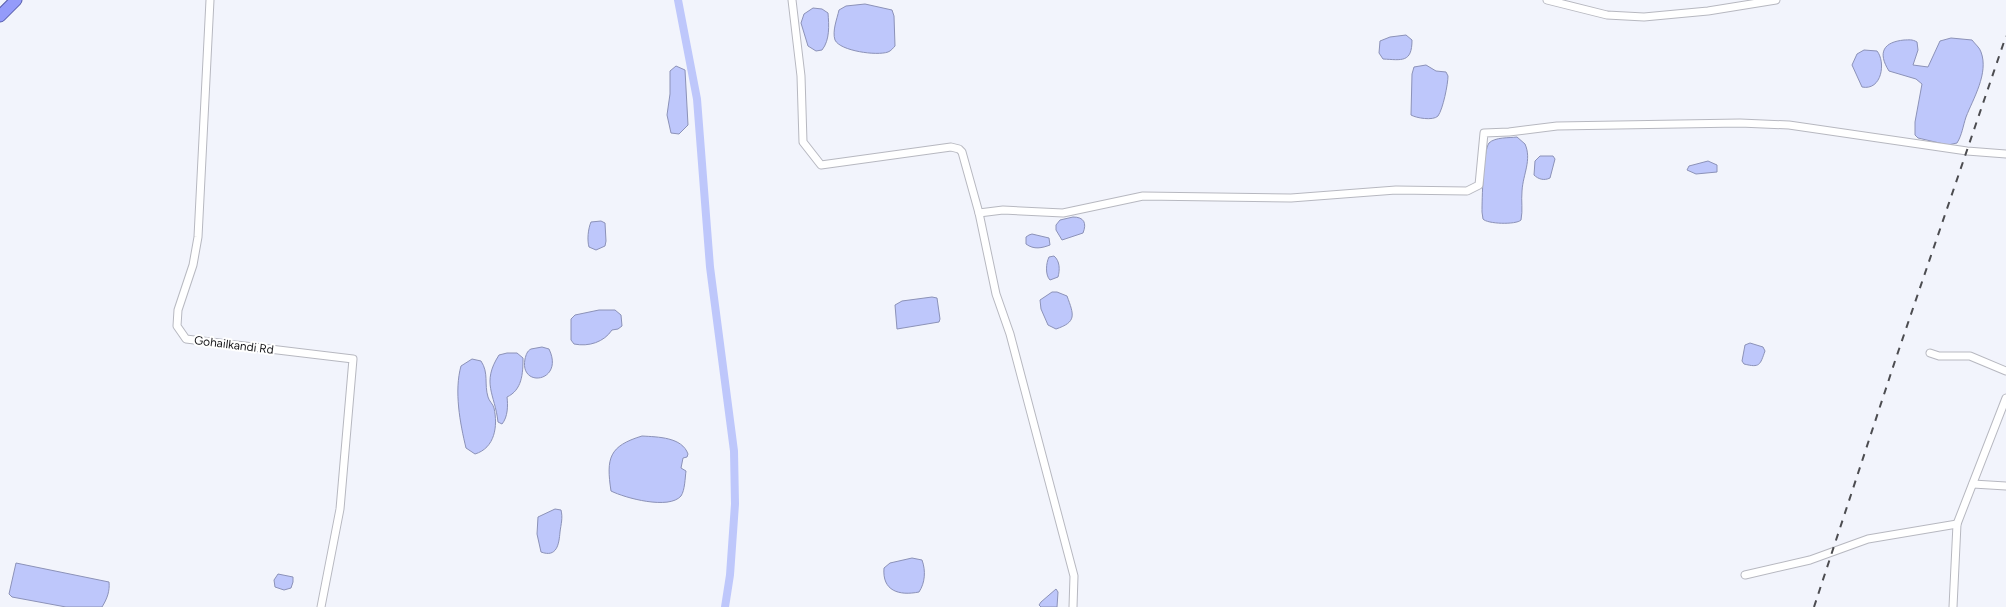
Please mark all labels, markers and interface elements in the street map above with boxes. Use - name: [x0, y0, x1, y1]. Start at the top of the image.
- street label: Gohailkandi Rd: [193, 333, 275, 357]

